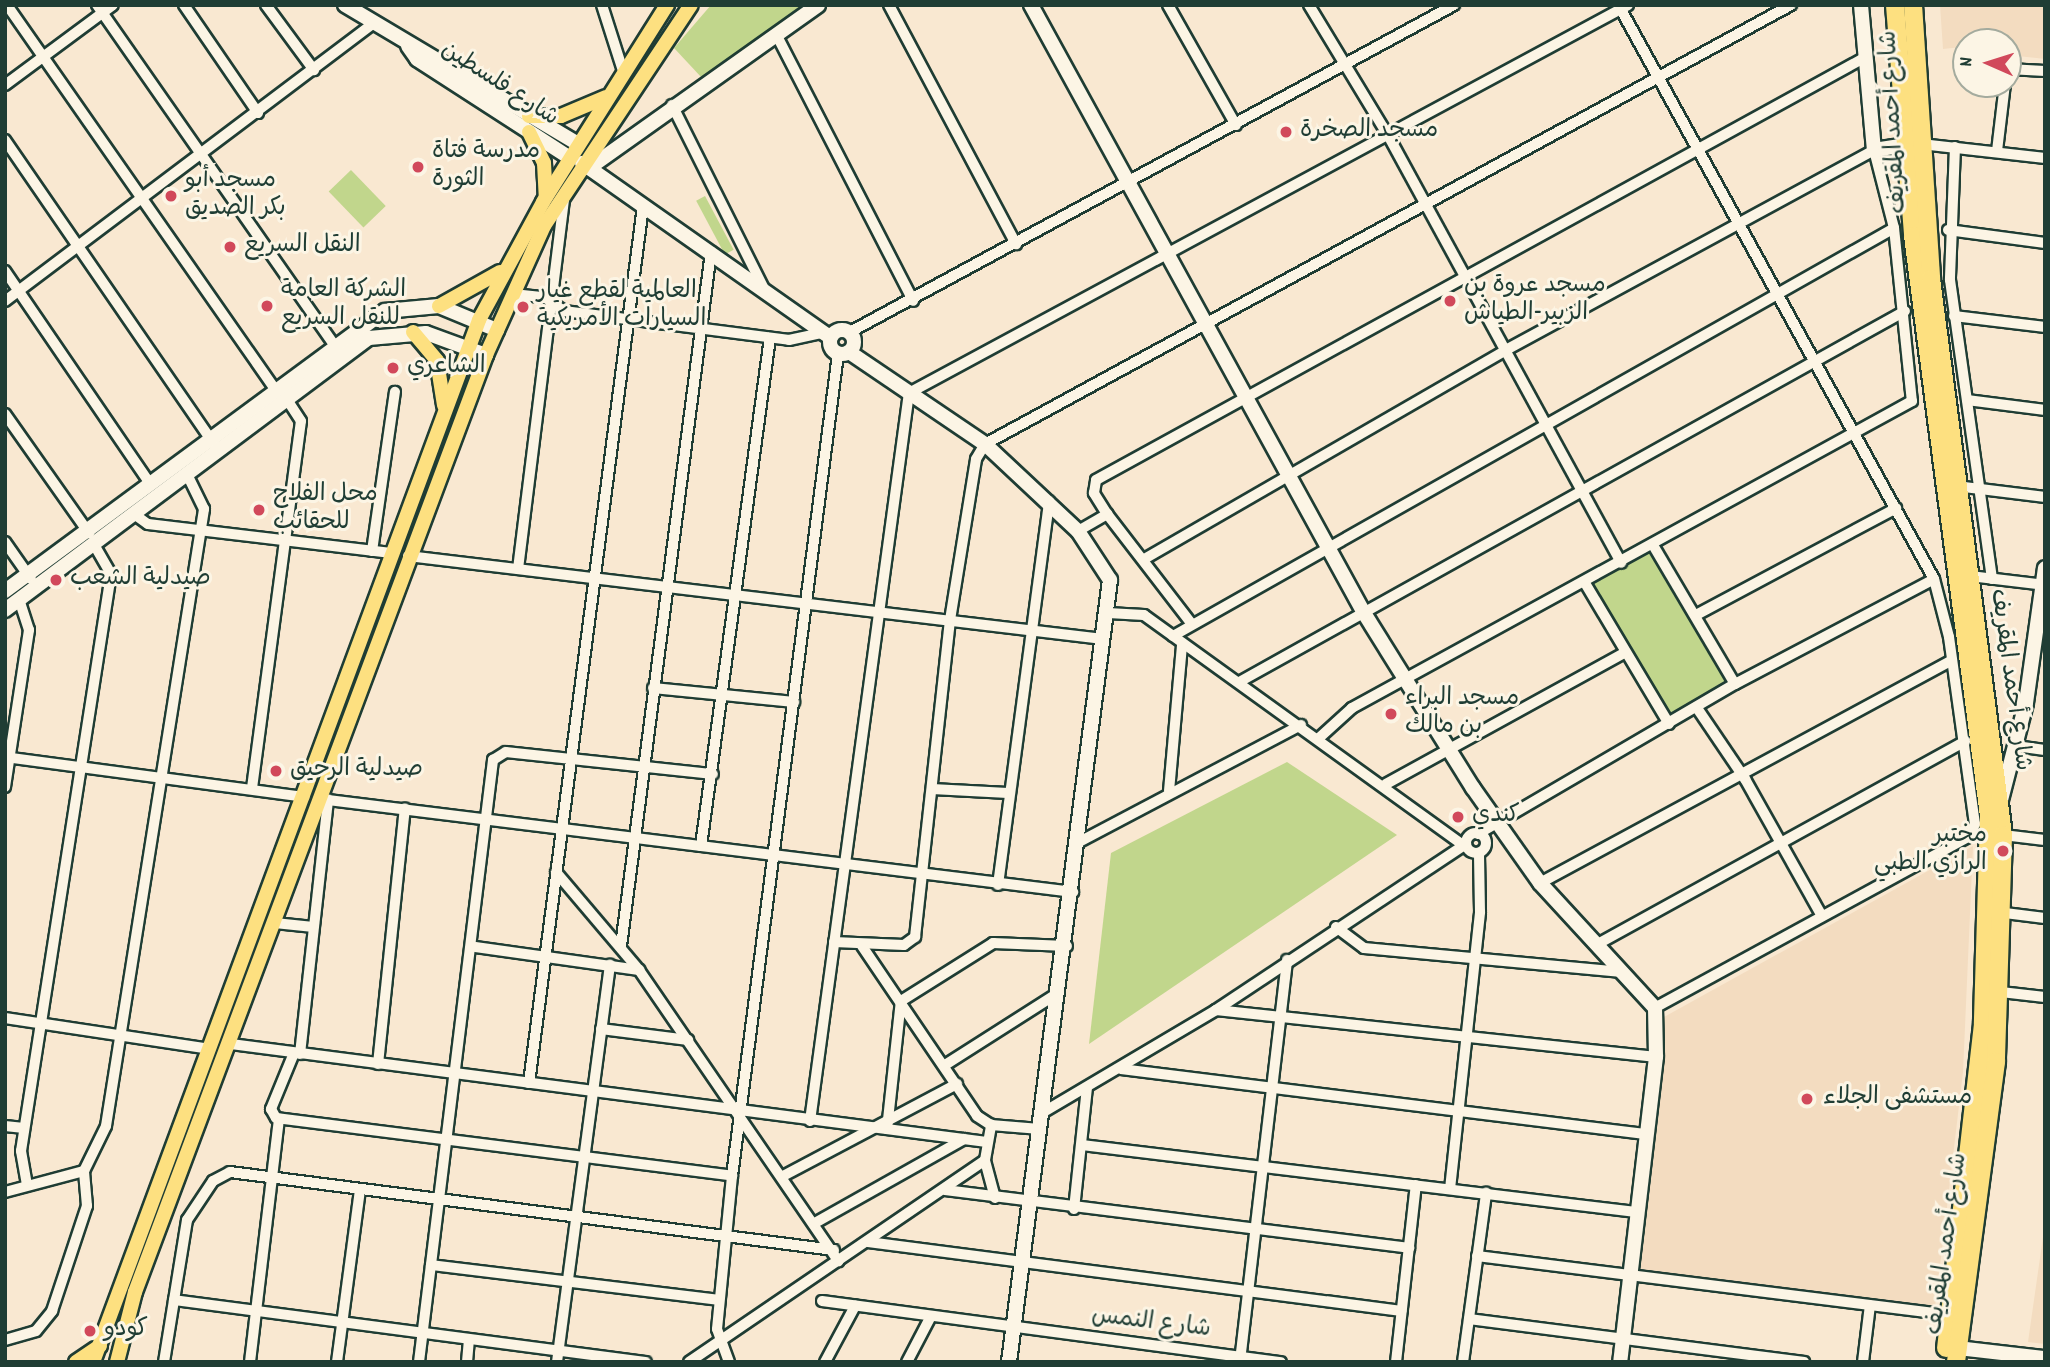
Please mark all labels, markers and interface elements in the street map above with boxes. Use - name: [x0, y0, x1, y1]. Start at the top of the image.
- north arrow: [1952, 28, 2022, 98]
- street label: شارع أحمد المقريف: [1876, 30, 1914, 214]
- street label: شارع فلسطين: [435, 36, 563, 134]
- text: N: [1954, 57, 1981, 67]
- place label: مسجد الصخرة: [1300, 118, 1438, 146]
- marker: مسجد الصخرة: [1278, 124, 1294, 140]
- place label: مدرسة فتاة الثورة: [432, 139, 540, 195]
- marker: مدرسة فتاة الثورة: [410, 159, 426, 175]
- place label: مسجد أبو بكر الصديق: [185, 168, 286, 224]
- marker: مسجد أبو بكر الصديق: [163, 188, 179, 204]
- place label: النقل السريع: [244, 233, 361, 261]
- marker: النقل السريع: [222, 239, 238, 255]
- place label: مسجد عروة بن الزبير-الطياش: [1464, 273, 1606, 329]
- place label: الشركة العامة للنقل السريع: [281, 278, 406, 334]
- place label: العالمية لقطع غيار السيارات الأمريكية: [537, 279, 706, 335]
- marker: مسجد عروة بن الزبير-الطياش: [1442, 293, 1458, 309]
- marker: الشركة العامة للنقل السريع: [259, 298, 275, 314]
- marker: العالمية لقطع غيار السيارات الأمريكية: [515, 299, 531, 315]
- place label: الشاعري: [407, 354, 486, 382]
- marker: الشاعري: [385, 360, 401, 376]
- place label: محل الفلاح للحقائب: [273, 482, 378, 538]
- marker: محل الفلاح للحقائب: [251, 502, 267, 518]
- place label: صيدلية الشعب: [70, 566, 211, 594]
- marker: صيدلية الشعب: [48, 572, 64, 588]
- street label: شارع أحمد المقريف: [1982, 587, 2036, 773]
- place label: مسجد البراء بن مالك: [1405, 686, 1519, 742]
- marker: مسجد البراء بن مالك: [1383, 706, 1399, 722]
- place label: صيدلية الرحيق: [290, 757, 423, 785]
- marker: صيدلية الرحيق: [268, 763, 284, 779]
- place label: كندي: [1472, 803, 1520, 831]
- marker: كندي: [1450, 809, 1466, 825]
- place label: مختبر الرازي الطبي: [1874, 823, 1987, 879]
- marker: مختبر الرازي الطبي: [1993, 841, 2013, 861]
- place label: مستشفى الجلاء: [1823, 1085, 1972, 1113]
- marker: مستشفى الجلاء: [1797, 1089, 1817, 1109]
- street label: شارع أحمد المقريف: [1921, 1151, 1975, 1337]
- street label: شارع النمس: [1090, 1302, 1212, 1346]
- place label: كودو: [104, 1317, 148, 1345]
- marker: كودو: [82, 1323, 98, 1339]

